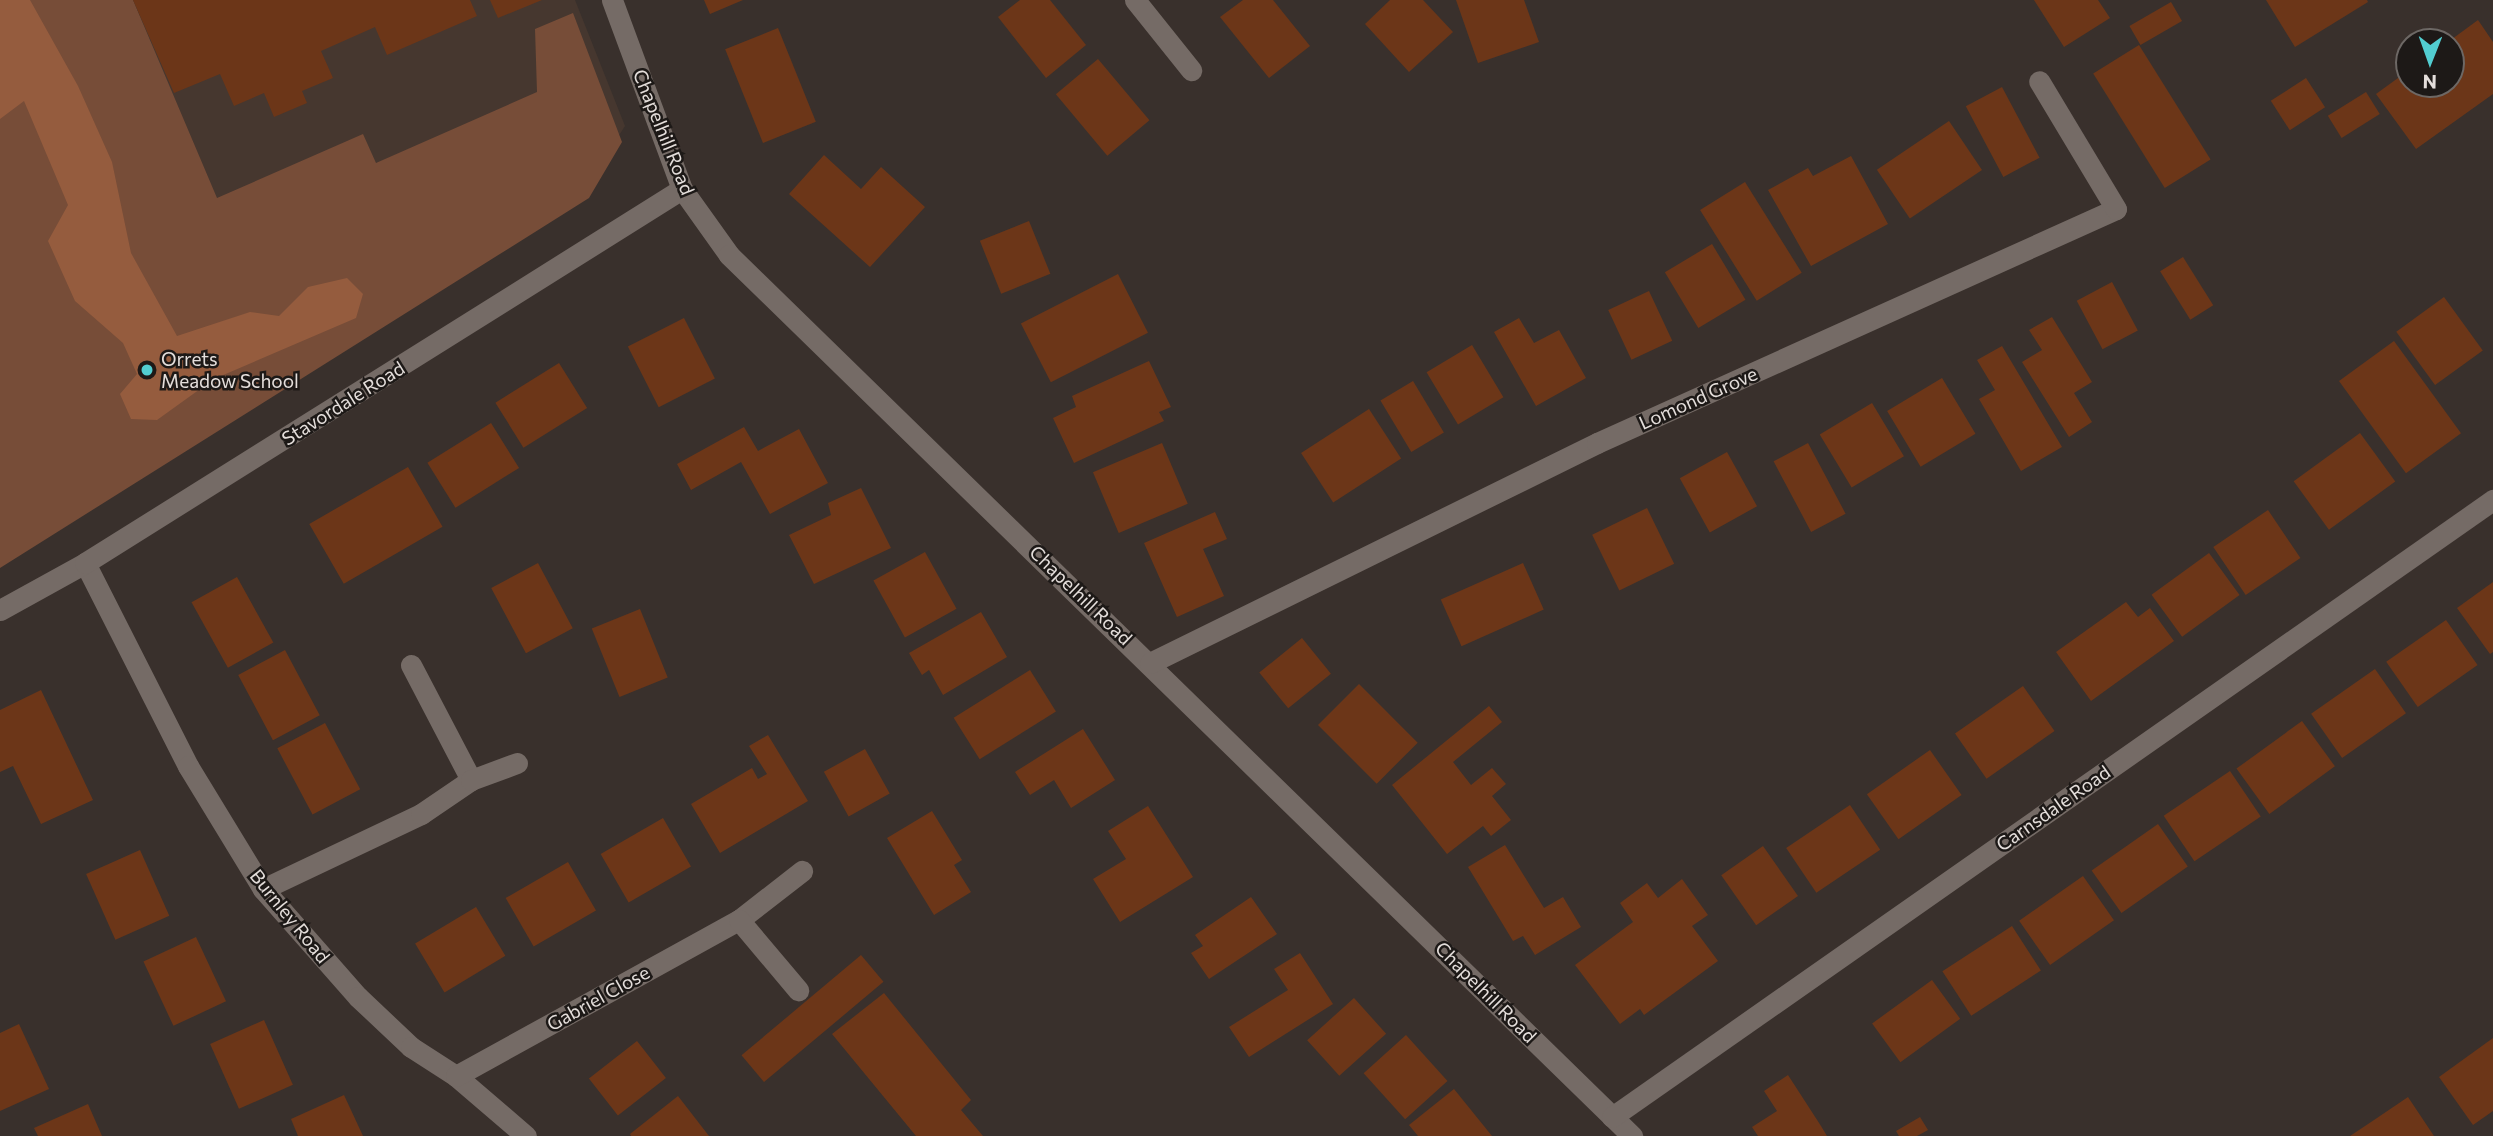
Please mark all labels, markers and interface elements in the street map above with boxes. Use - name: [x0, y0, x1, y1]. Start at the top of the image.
- north arrow: [2395, 28, 2465, 98]
- street label: Chapelhill Road: [628, 66, 700, 198]
- text: N: [2422, 71, 2437, 94]
- place label: Orrets Meadow School: [161, 348, 299, 392]
- street label: Stavordale Road: [277, 356, 409, 450]
- marker: Orrets Meadow School: [139, 362, 155, 378]
- street label: Lomond Grove: [1635, 362, 1761, 434]
- street label: Chapelhill Road: [1025, 540, 1137, 650]
- street label: Carnsdale Road: [1992, 760, 2114, 856]
- street label: Burnley Road: [245, 865, 335, 967]
- street label: Chapelhill Road: [1431, 937, 1541, 1047]
- street label: Gabriel Close: [543, 960, 653, 1036]

